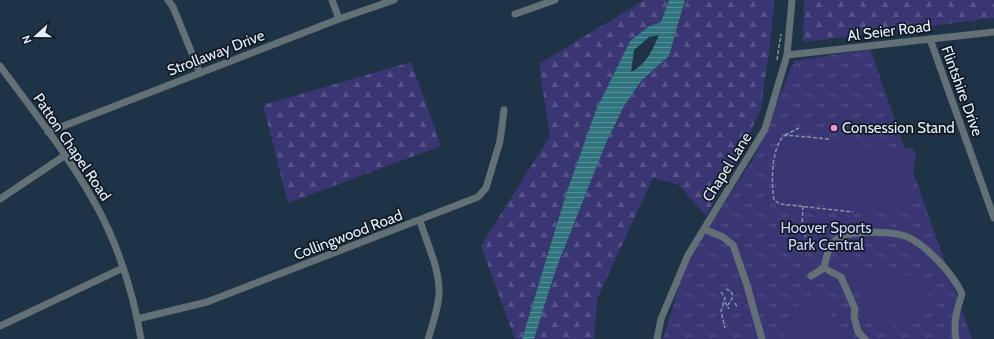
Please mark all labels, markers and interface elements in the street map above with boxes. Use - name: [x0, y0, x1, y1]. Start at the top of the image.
- north arrow: [16, 16, 56, 56]
- street label: Al Seier Road: [846, 17, 932, 45]
- street label: Strollaway Drive: [165, 26, 267, 80]
- text: N: [19, 33, 35, 46]
- street label: Flintshire Drive: [937, 43, 987, 139]
- street label: Patton Chapel Road: [29, 90, 115, 204]
- place label: Consession Stand: [842, 119, 955, 137]
- marker: Consession Stand: [829, 123, 839, 133]
- street label: Chapel Lane: [699, 129, 756, 205]
- street label: Collingwood Road: [291, 206, 405, 264]
- park label: Hoover Sports Park Central: [780, 219, 872, 254]

